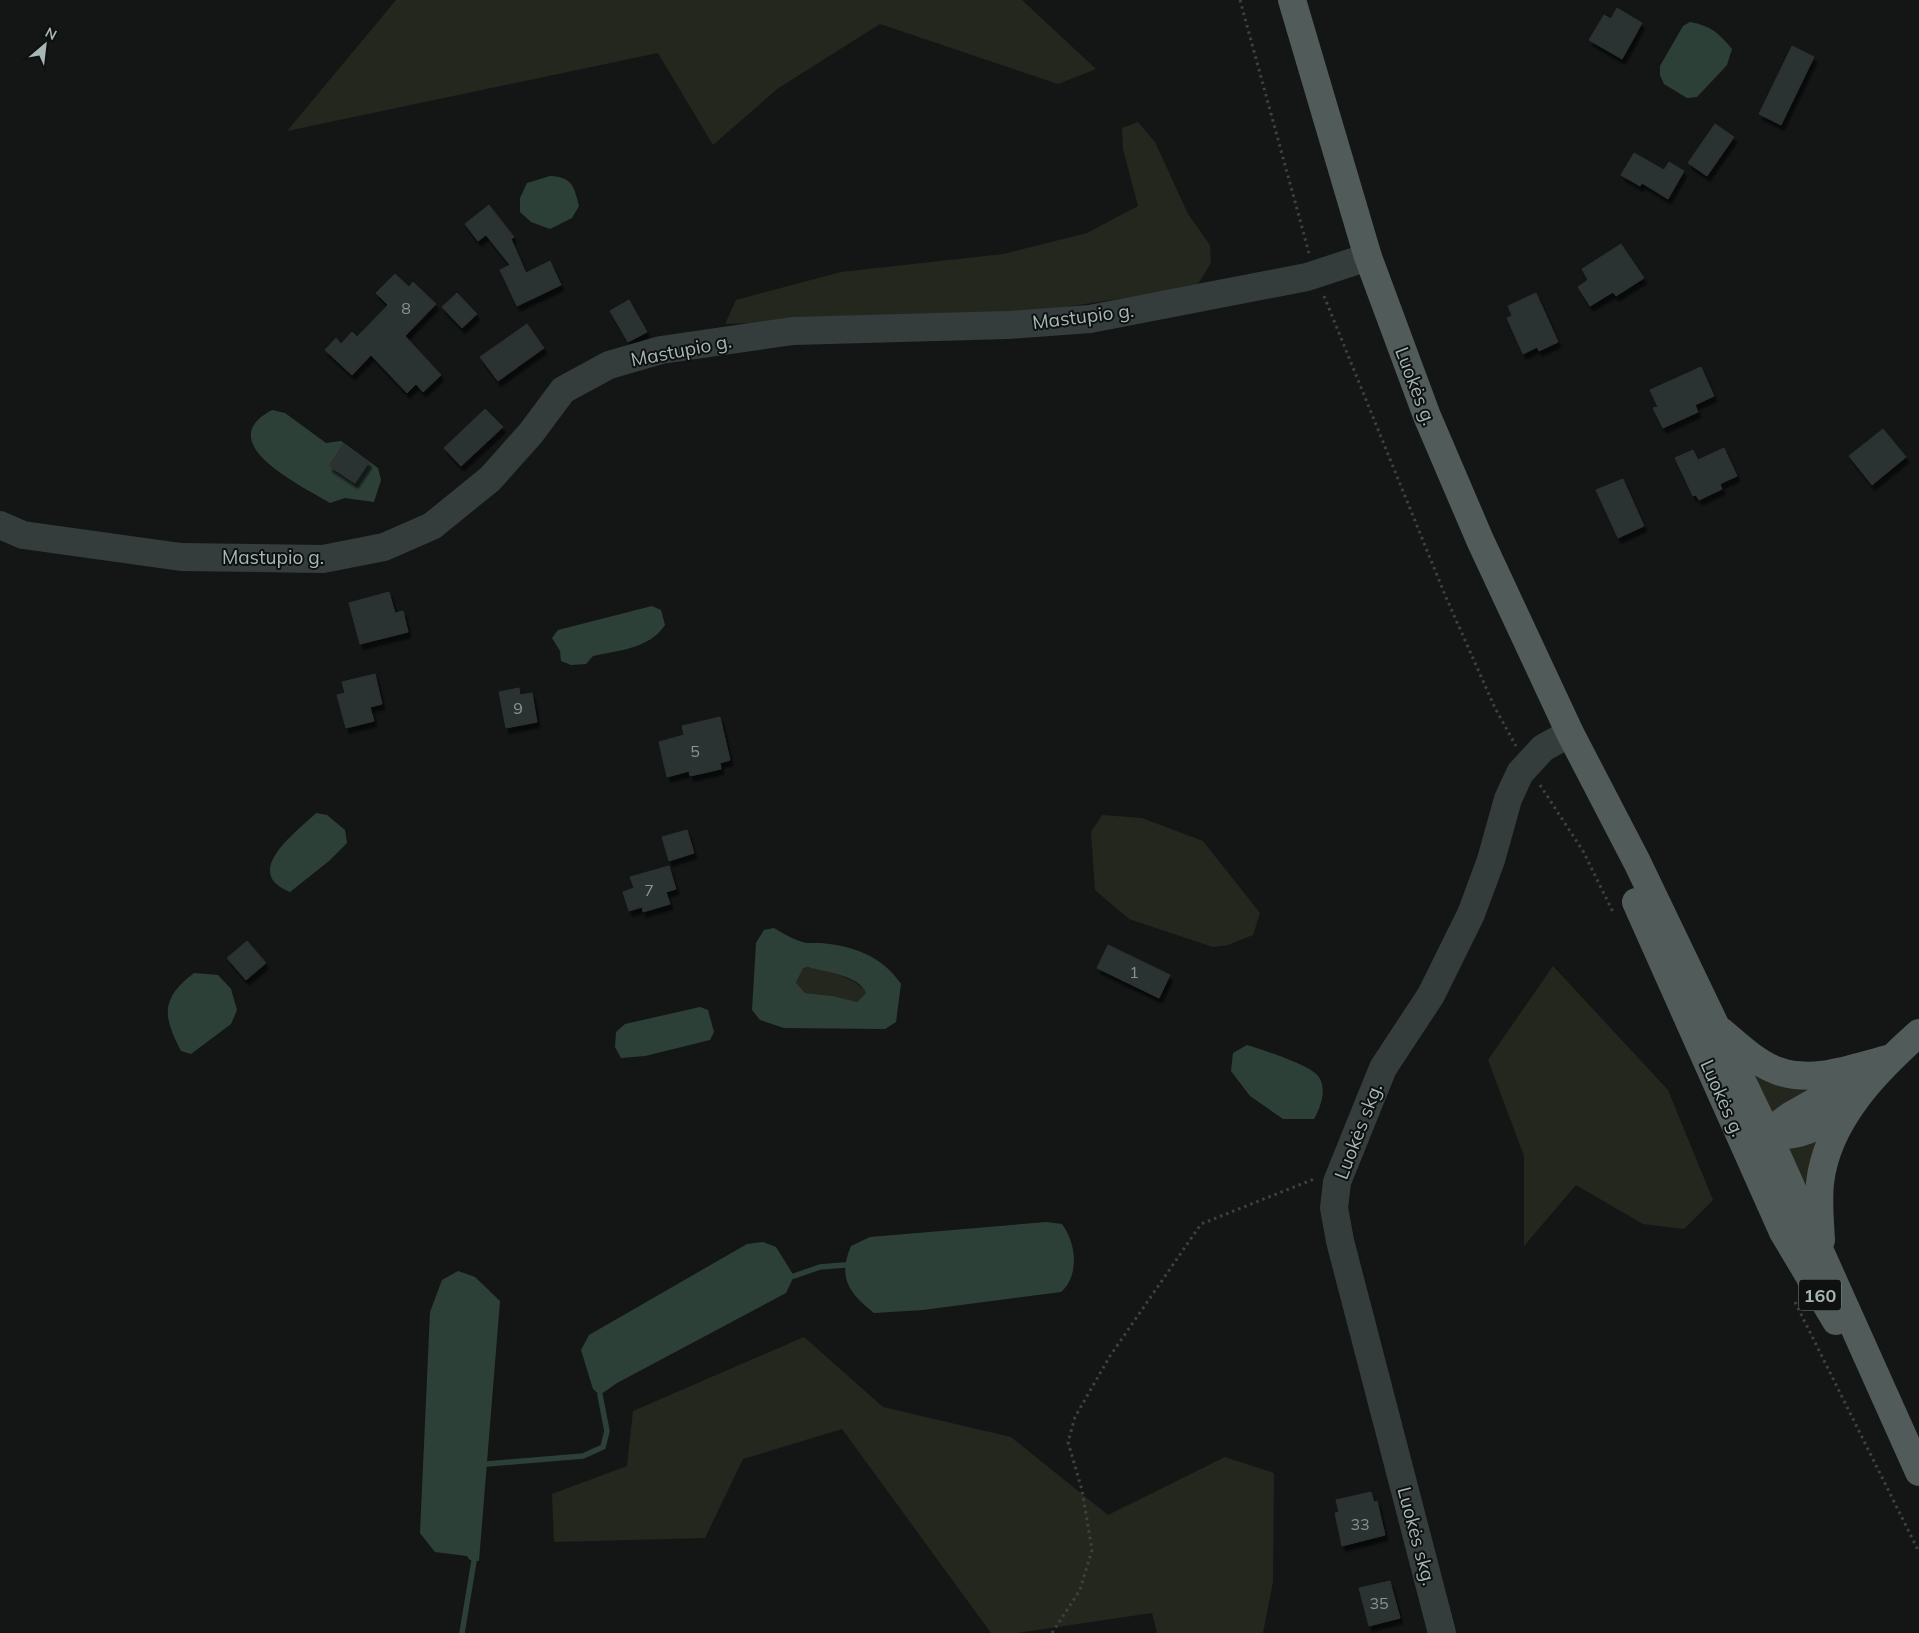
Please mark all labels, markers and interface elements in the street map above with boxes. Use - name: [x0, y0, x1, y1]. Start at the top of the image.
- north arrow: [20, 20, 70, 70]
- text: N: [42, 23, 60, 44]
- house number: 8: [401, 298, 411, 318]
- street label: Mastupio g.: [1031, 298, 1135, 334]
- street label: Mastupio g.: [629, 328, 733, 372]
- street label: Luokės g.: [1390, 343, 1442, 429]
- street label: Mastupio g.: [222, 545, 324, 569]
- house number: 9: [513, 698, 523, 718]
- house number: 5: [690, 741, 700, 761]
- house number: 7: [644, 880, 654, 900]
- house number: 1: [1129, 962, 1139, 982]
- street label: Luokės g.: [1695, 1056, 1751, 1140]
- street label: Luokės skg.: [1329, 1080, 1387, 1182]
- road number: 160: [1799, 1280, 1841, 1310]
- street label: Luokės skg.: [1392, 1484, 1442, 1588]
- house number: 33: [1350, 1514, 1370, 1534]
- house number: 35: [1369, 1593, 1389, 1613]

